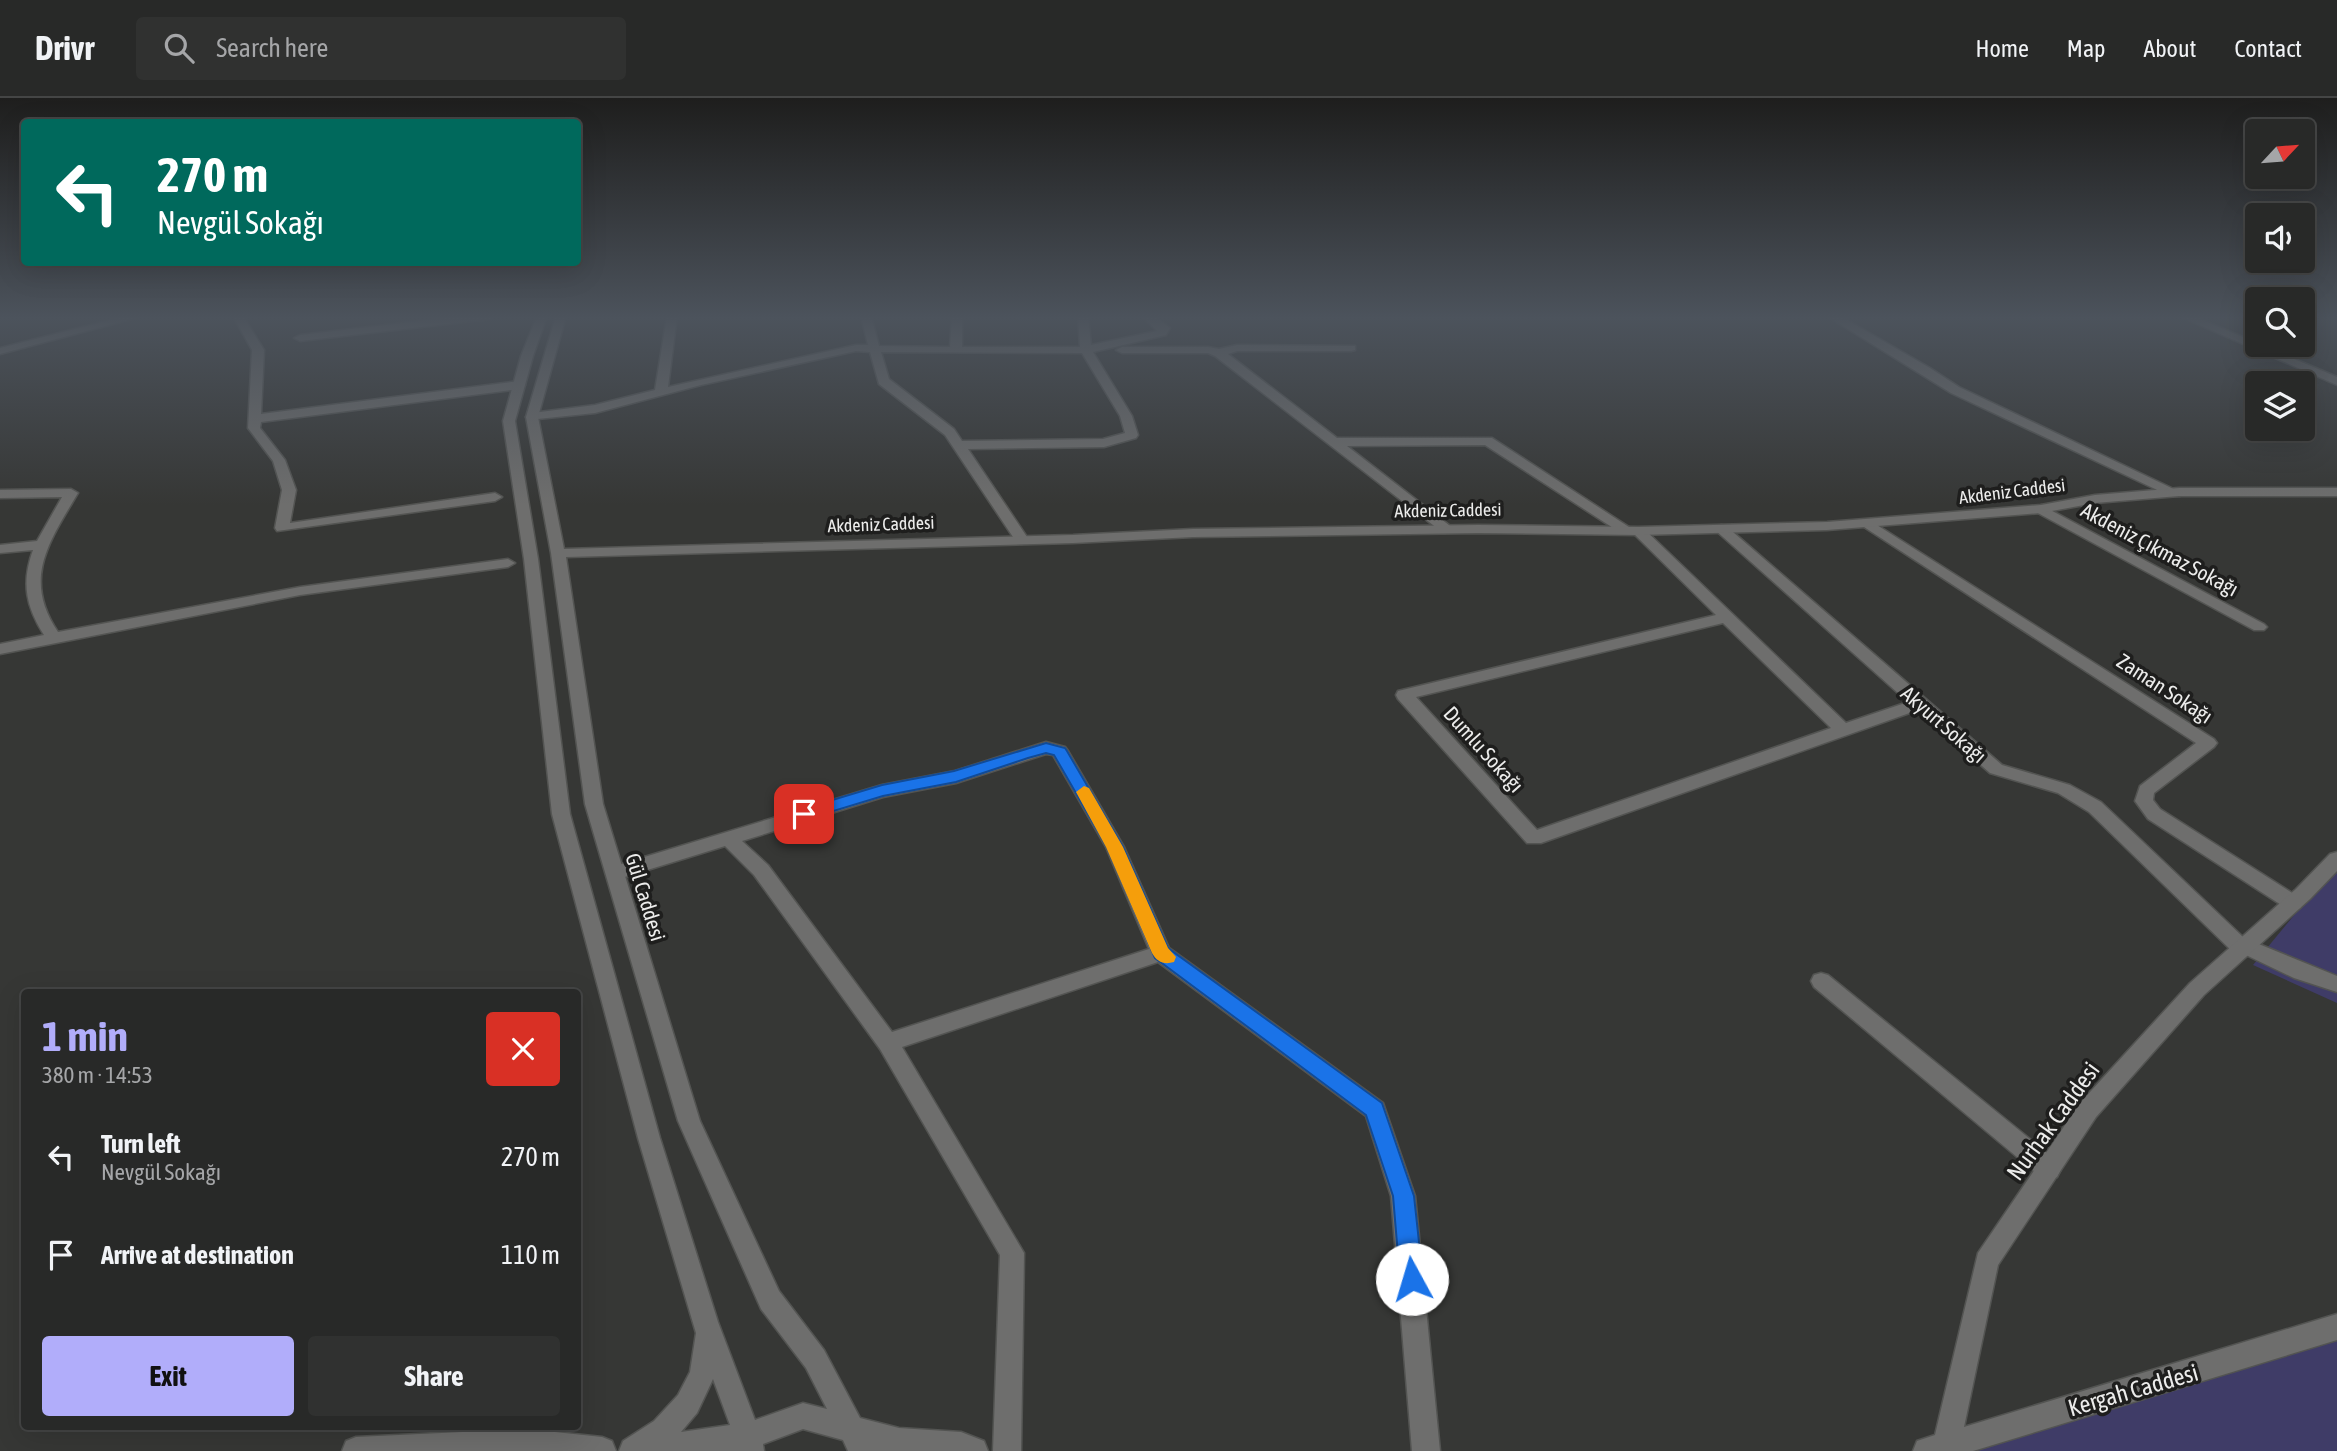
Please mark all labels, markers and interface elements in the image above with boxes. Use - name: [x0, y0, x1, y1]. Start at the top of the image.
- search box: [136, 17, 626, 80]
- text: Drivr: [35, 29, 94, 67]
- icon: search: [160, 29, 198, 67]
- text: Search here: [216, 33, 328, 63]
- text: Home: [1975, 35, 2029, 62]
- text: Map: [2067, 35, 2105, 62]
- text: About: [2143, 35, 2196, 62]
- text: Contact: [2234, 35, 2302, 62]
- north arrow: [2245, 119, 2315, 189]
- map controls: [2245, 119, 2315, 441]
- text: 270 m: [157, 146, 268, 202]
- icon: left: [42, 147, 133, 238]
- button: sound: [2245, 203, 2315, 273]
- text: Nevgül Sokağı: [157, 204, 324, 241]
- button: search: [2245, 287, 2315, 357]
- button: layers: [2245, 371, 2315, 441]
- street label: Akdeniz Caddesi: [1958, 474, 2066, 508]
- street label: Akdeniz Çıkmaz Sokağı: [2077, 497, 2243, 601]
- street label: Akdeniz Caddesi: [1394, 499, 1502, 521]
- street label: Akdeniz Caddesi: [827, 512, 935, 536]
- street label: Zaman Sokağı: [2113, 648, 2217, 728]
- street label: Akyurt Sokağı: [1897, 681, 1991, 767]
- street label: Dumlu Sokağı: [1439, 701, 1529, 797]
- pin: [774, 784, 834, 844]
- icon: arrive: [785, 795, 823, 833]
- street label: Gül Caddesi: [621, 850, 671, 944]
- text: 1 min: [42, 1012, 128, 1060]
- button: close: [486, 1012, 560, 1086]
- street label: Nurhak Caddesi: [2001, 1057, 2105, 1185]
- text: 380 m · 14:53: [42, 1062, 153, 1088]
- text: Turn left: [101, 1129, 181, 1159]
- icon: left: [42, 1138, 80, 1176]
- text: 270 m: [501, 1142, 560, 1172]
- text: Nevgül Sokağı: [101, 1159, 221, 1185]
- icon: arrive: [42, 1236, 80, 1274]
- text: Arrive at destination: [101, 1240, 294, 1270]
- text: 110 m: [501, 1240, 560, 1270]
- position arrow: [1375, 1242, 1449, 1316]
- button: Exit: [42, 1336, 294, 1416]
- button: Share: [308, 1336, 560, 1416]
- street label: Kergah Caddesi: [2065, 1359, 2201, 1421]

